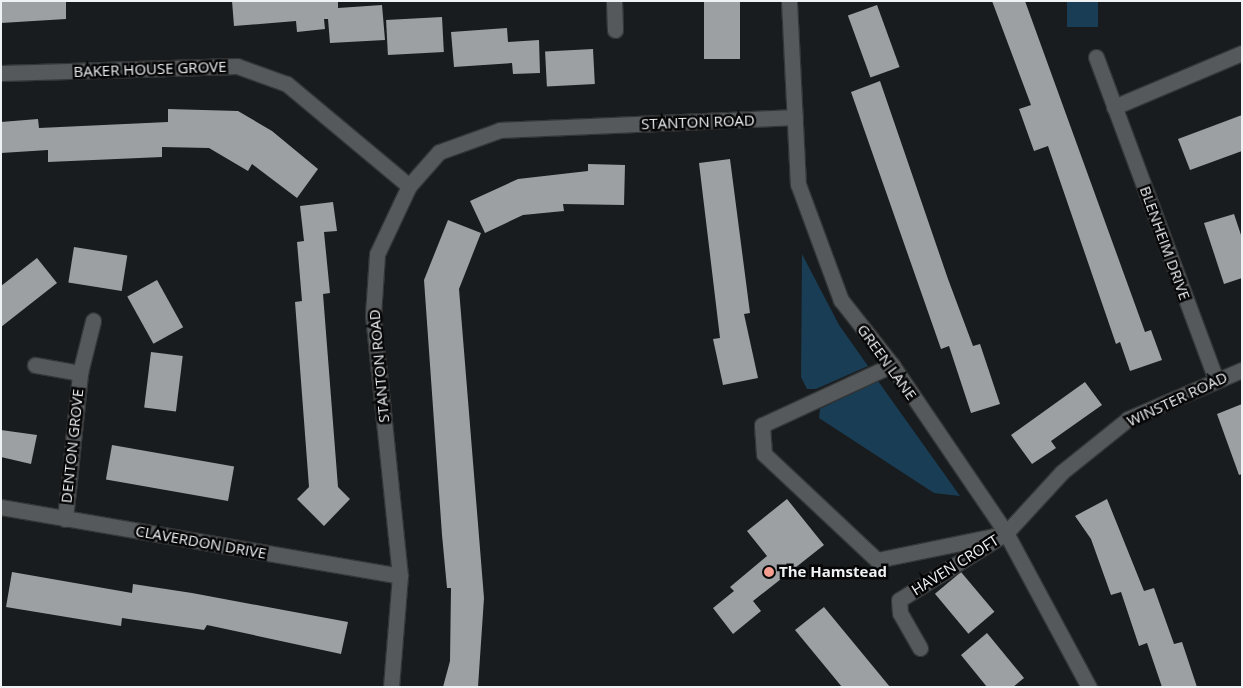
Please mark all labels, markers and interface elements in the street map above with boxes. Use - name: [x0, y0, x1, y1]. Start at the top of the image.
- street label: BAKER HOUSE GROVE: [73, 57, 227, 81]
- street label: STANTON ROAD: [641, 111, 755, 133]
- street label: BLENHEIM DRIVE: [1136, 184, 1194, 302]
- street label: STANTON ROAD: [365, 309, 393, 423]
- street label: GREEN LANE: [854, 321, 920, 403]
- street label: WINSTER ROAD: [1124, 368, 1230, 430]
- street label: DENTON GROVE: [57, 388, 87, 504]
- street label: CLAVERDON DRIVE: [134, 522, 268, 562]
- street label: HAVEN CROFT: [908, 531, 1002, 599]
- place label: The Hamstead: [779, 563, 887, 581]
- marker: The Hamstead: [763, 566, 775, 578]

